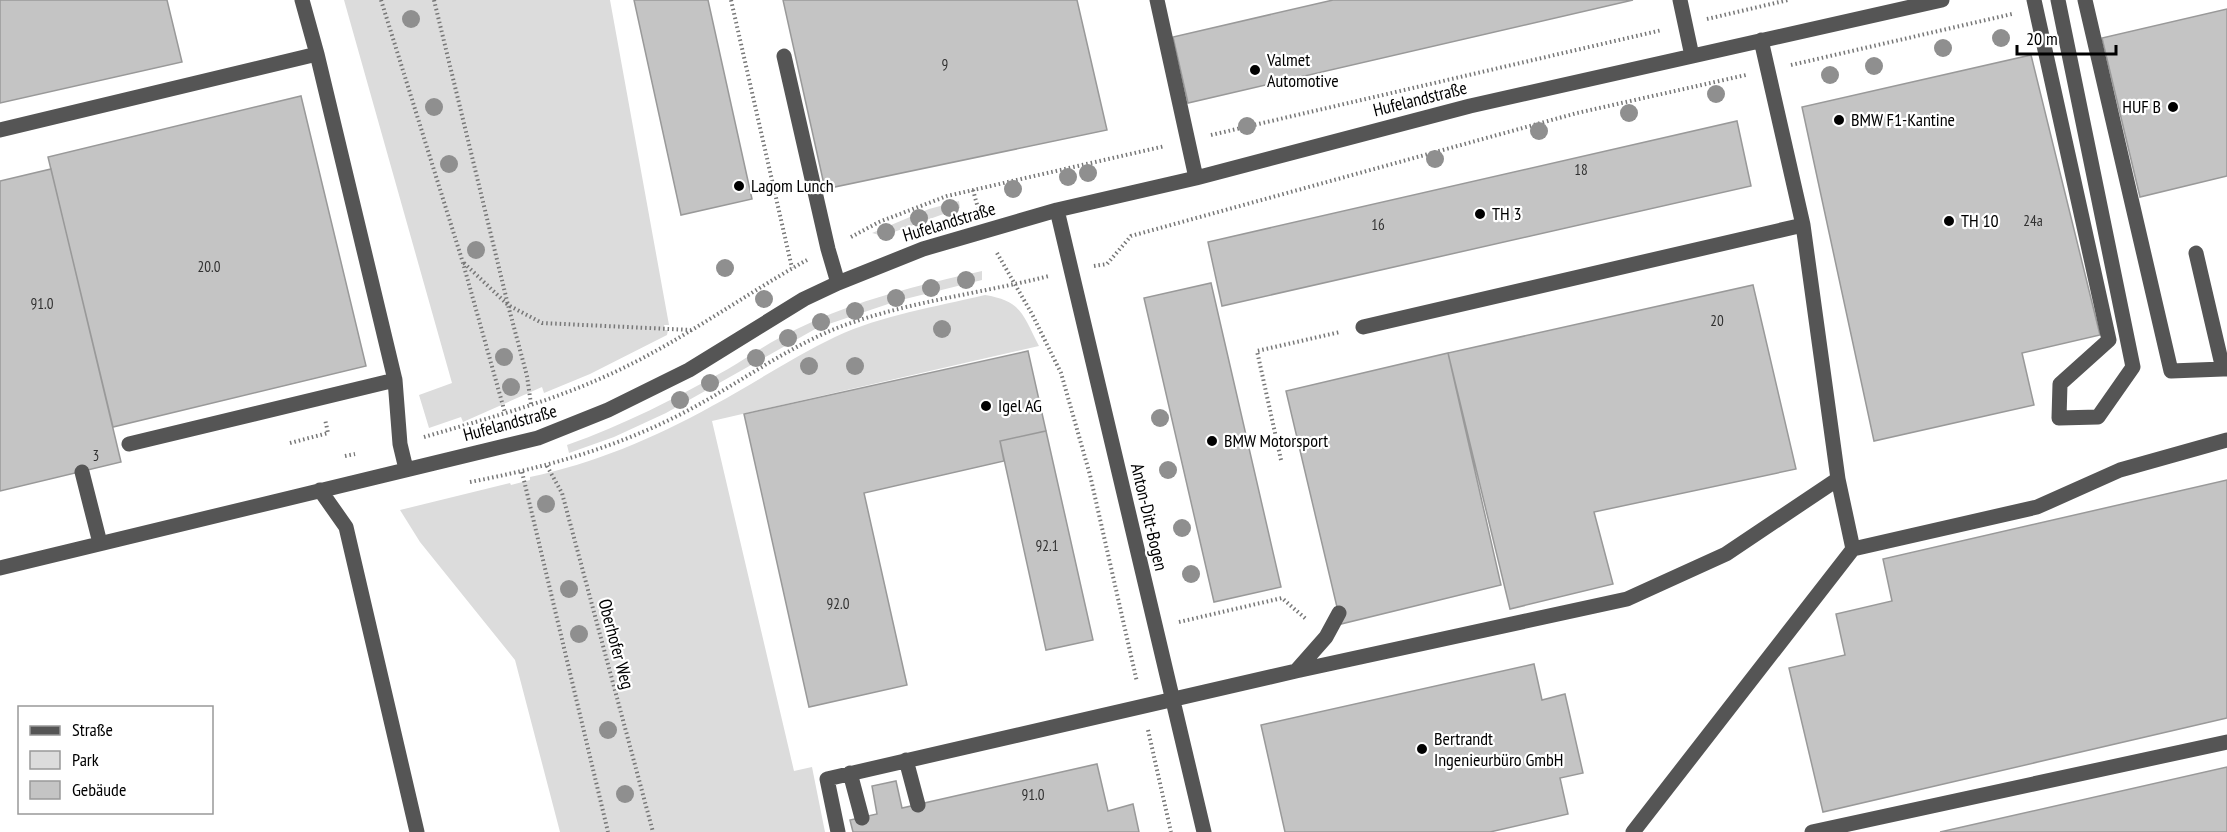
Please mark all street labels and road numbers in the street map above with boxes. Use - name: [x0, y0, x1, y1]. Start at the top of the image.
- street label: Hufelandstraße: [1371, 76, 1469, 121]
- street label: Hufelandstraße: [900, 197, 998, 247]
- street label: Hufelandstraße: [461, 399, 559, 446]
- street label: Anton-Ditt-Bogen: [1126, 461, 1173, 573]
- street label: Oberhofer Weg: [593, 596, 640, 692]

